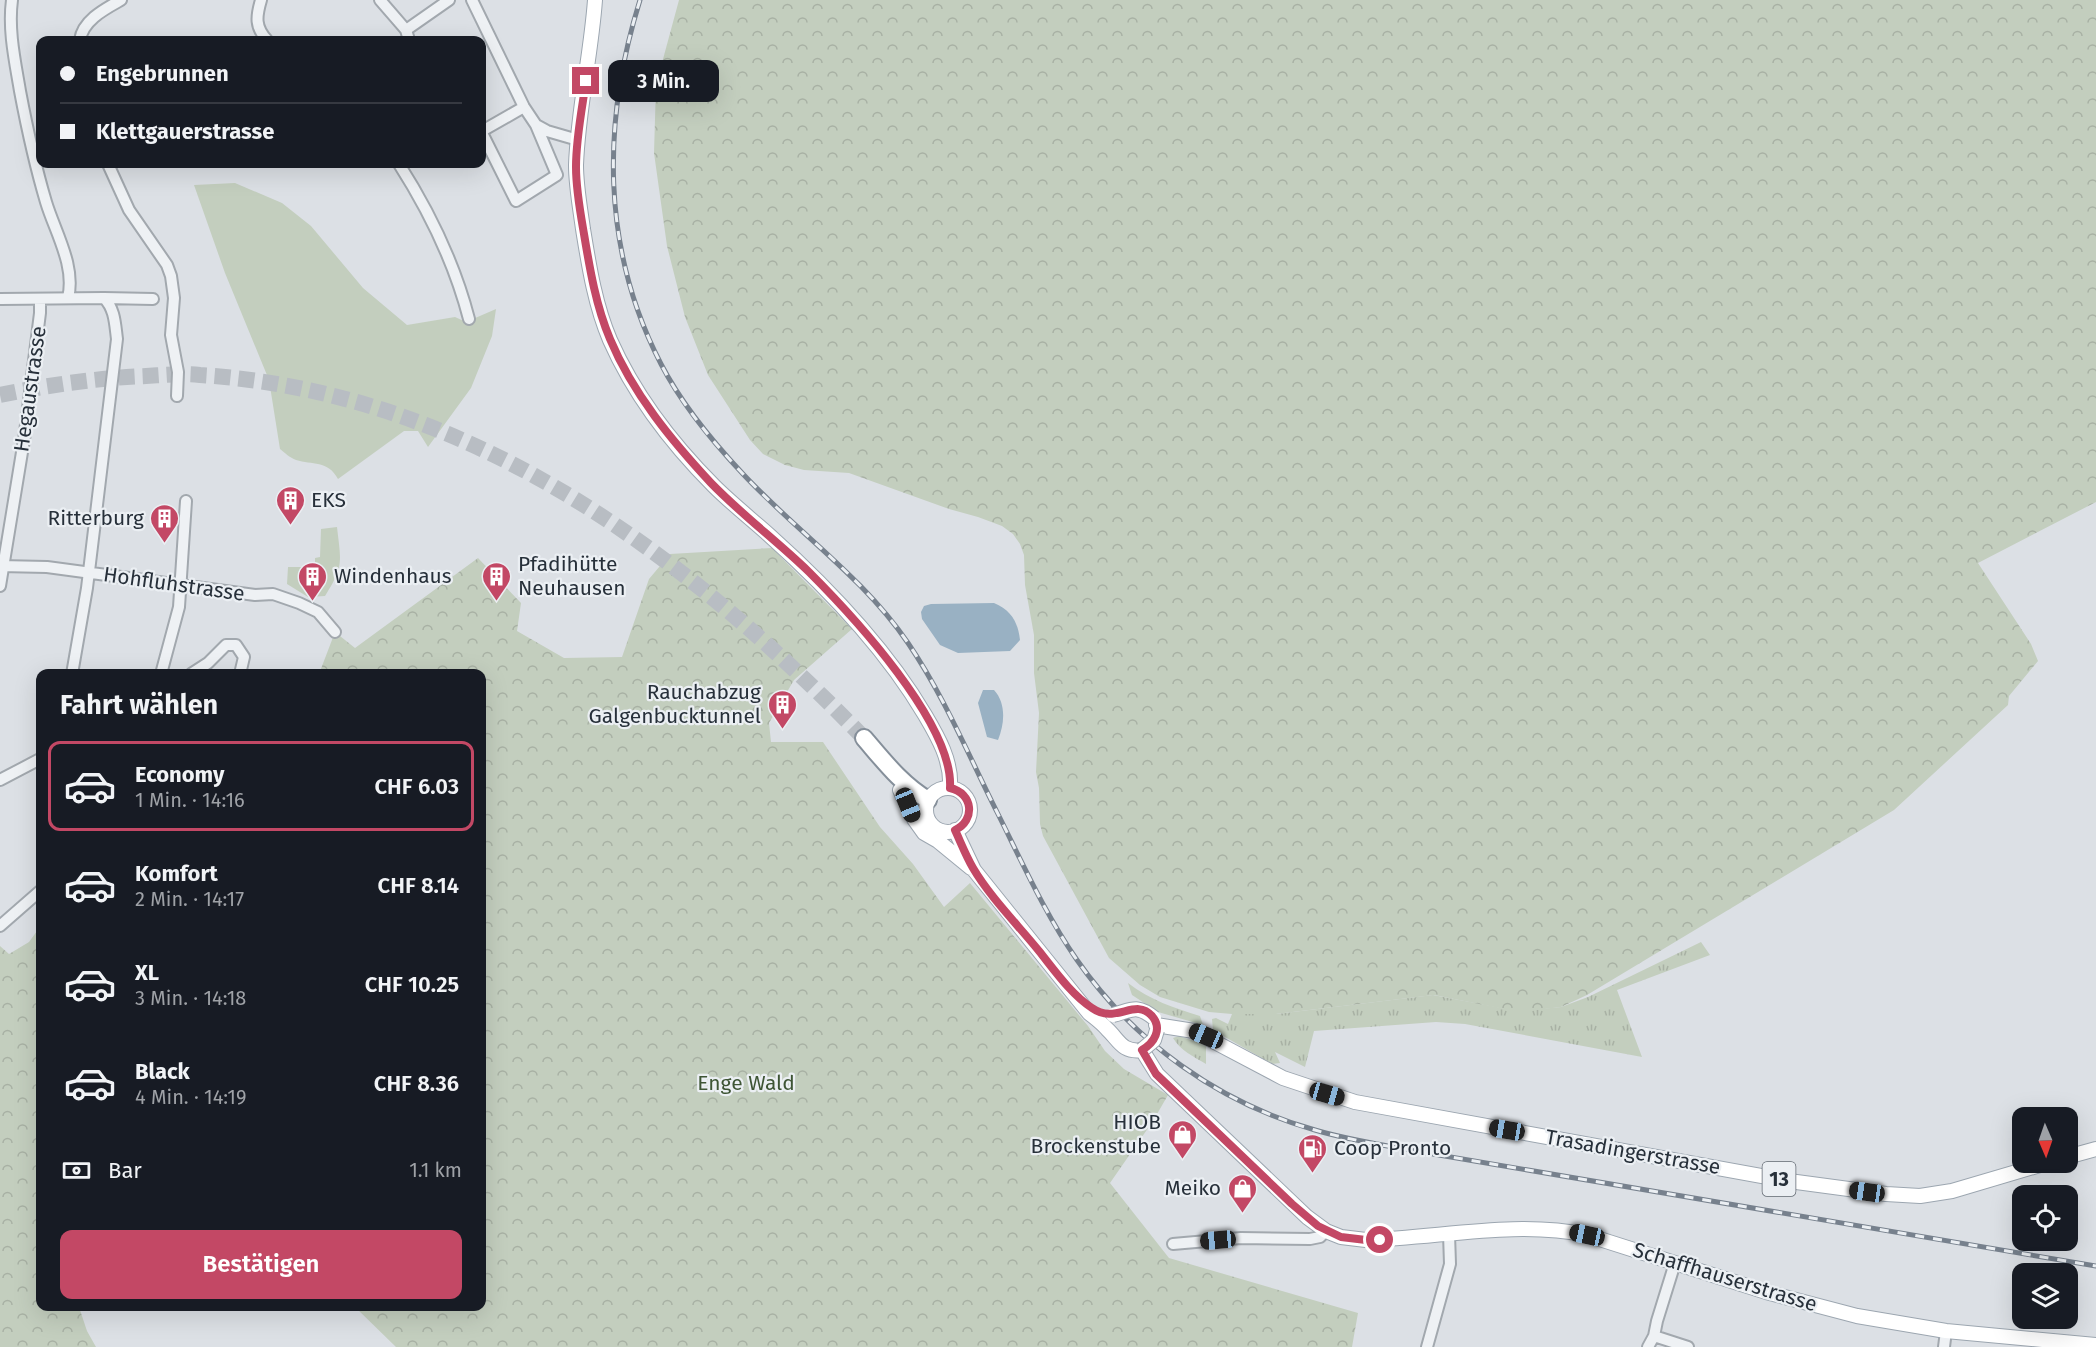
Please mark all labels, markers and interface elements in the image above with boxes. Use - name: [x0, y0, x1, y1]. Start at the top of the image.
- text: Engebrunnen: [96, 60, 229, 87]
- callout: 3 Min.: [607, 60, 718, 102]
- route end: [572, 67, 599, 94]
- text: 3 Min.: [637, 69, 690, 93]
- text: Klettgauerstrasse: [96, 118, 274, 145]
- street label: Hegaustrasse: [8, 324, 52, 454]
- building icon: EKS: [274, 484, 306, 526]
- place label: EKS: [311, 487, 346, 513]
- building icon: Ritterburg: [149, 502, 181, 544]
- place label: Ritterburg: [48, 505, 144, 531]
- place label: Pfadihütte Neuhausen: [518, 551, 626, 601]
- building icon: Windenhaus: [297, 560, 329, 602]
- building icon: Pfadihütte Neuhausen: [481, 560, 513, 602]
- street label: Hohfluhstrasse: [102, 561, 246, 607]
- place label: Windenhaus: [334, 563, 452, 589]
- place label: Rauchabzug Galgenbucktunnel: [589, 679, 761, 729]
- building icon: Rauchabzug Galgenbucktunnel: [766, 688, 798, 730]
- text: Fahrt wählen: [60, 689, 218, 721]
- icon: car: [63, 759, 117, 813]
- text: Economy: [135, 761, 224, 788]
- text: CHF 6.03: [375, 773, 459, 800]
- car: [893, 785, 923, 825]
- text: 1 Min. · 14:16: [135, 788, 245, 812]
- icon: car: [63, 858, 117, 912]
- text: Komfort: [135, 860, 218, 887]
- text: CHF 8.14: [378, 872, 459, 899]
- text: 2 Min. · 14:17: [135, 887, 244, 911]
- icon: car: [63, 957, 117, 1011]
- text: XL: [135, 959, 159, 986]
- text: CHF 10.25: [365, 971, 459, 998]
- text: 3 Min. · 14:18: [135, 986, 246, 1010]
- car: [1186, 1021, 1226, 1051]
- icon: car: [63, 1056, 117, 1110]
- text: Black: [135, 1058, 190, 1085]
- text: CHF 8.36: [374, 1070, 459, 1097]
- park label: Enge Wald: [697, 1070, 795, 1096]
- car: [1307, 1080, 1347, 1108]
- text: 4 Min. · 14:19: [135, 1085, 247, 1109]
- north arrow: [2012, 1107, 2078, 1173]
- map controls: [2012, 1107, 2078, 1329]
- place label: HIOB Brockenstube: [1031, 1109, 1161, 1159]
- shop icon: HIOB Brockenstube: [1166, 1118, 1198, 1160]
- car: [1488, 1118, 1526, 1142]
- street label: Trasadingerstrasse: [1543, 1124, 1723, 1180]
- fuel station icon: Coop Pronto: [1297, 1132, 1329, 1174]
- place label: Coop Pronto: [1334, 1135, 1451, 1161]
- icon: cash: [60, 1154, 93, 1187]
- text: Bar: [108, 1157, 142, 1184]
- text: 1.1 km: [409, 1158, 462, 1182]
- road number: 13: [1762, 1162, 1796, 1196]
- shop icon: Meiko: [1226, 1172, 1258, 1214]
- place label: Meiko: [1164, 1175, 1221, 1201]
- car: [1848, 1181, 1886, 1203]
- button: locate: [2012, 1185, 2078, 1251]
- car: [1568, 1222, 1606, 1248]
- route start: [1366, 1226, 1393, 1253]
- car: [1199, 1229, 1237, 1251]
- button: Bestätigen: [60, 1230, 462, 1299]
- street label: Schaffhauserstrasse: [1630, 1237, 1820, 1317]
- button: layers: [2012, 1263, 2078, 1329]

